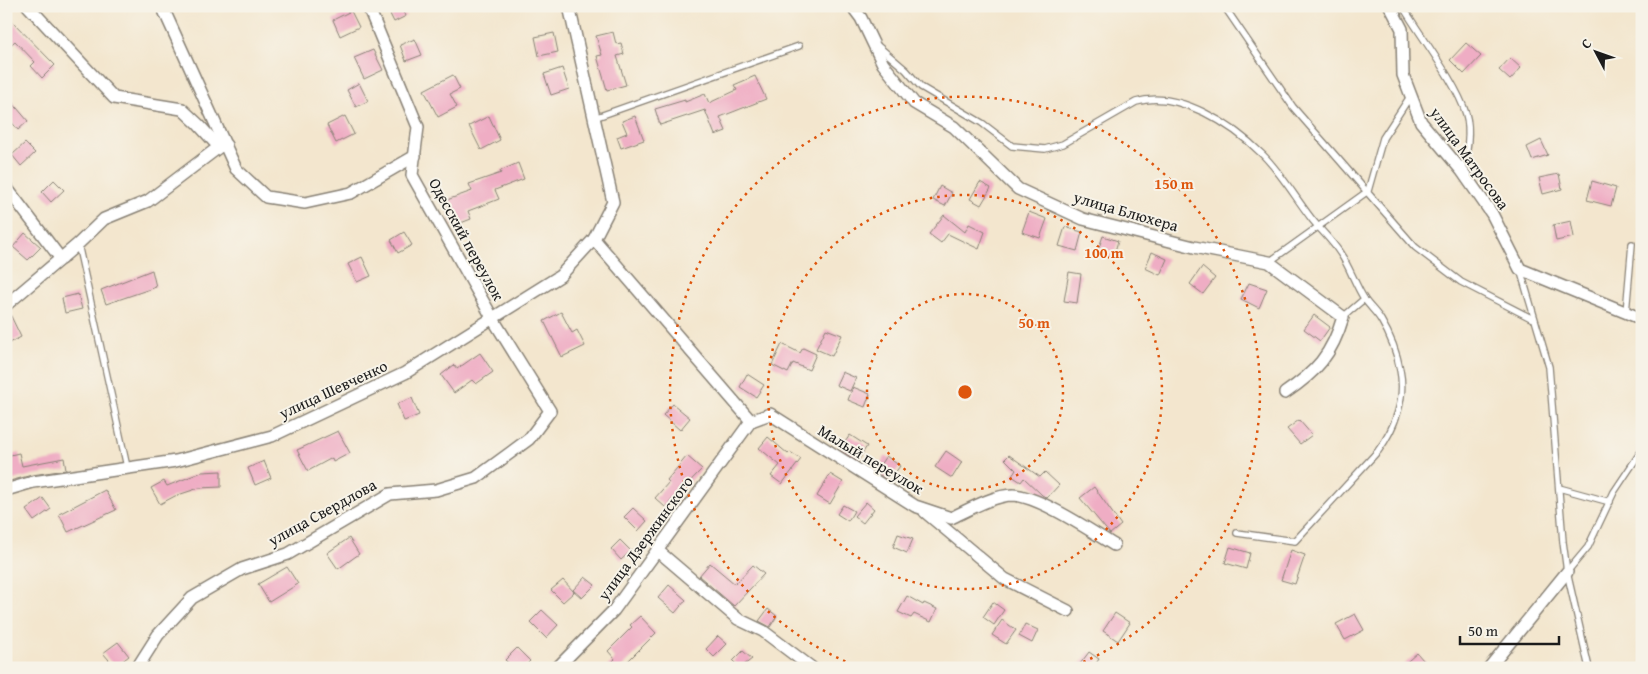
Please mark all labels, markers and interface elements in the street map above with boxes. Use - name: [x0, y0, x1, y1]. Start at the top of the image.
- north arrow: [1570, 28, 1620, 78]
- text: С: [1576, 34, 1596, 53]
- street label: улица Матросова: [1424, 101, 1516, 215]
- street label: Одесский переулок: [423, 173, 511, 305]
- text: 150 m: [1154, 173, 1194, 194]
- street label: улица Блюхера: [1070, 184, 1182, 238]
- text: 100 m: [1084, 242, 1124, 263]
- text: 50 m: [1018, 312, 1050, 333]
- street label: улица Шевченко: [274, 353, 391, 425]
- centre of rings: [956, 383, 974, 401]
- street label: Малый переулок: [814, 418, 929, 500]
- street label: улица Дзержинского: [591, 471, 699, 606]
- street label: улица Свердлова: [263, 472, 381, 552]
- scale bar: [1460, 614, 1559, 646]
- text: 50 m: [1468, 620, 1499, 641]

